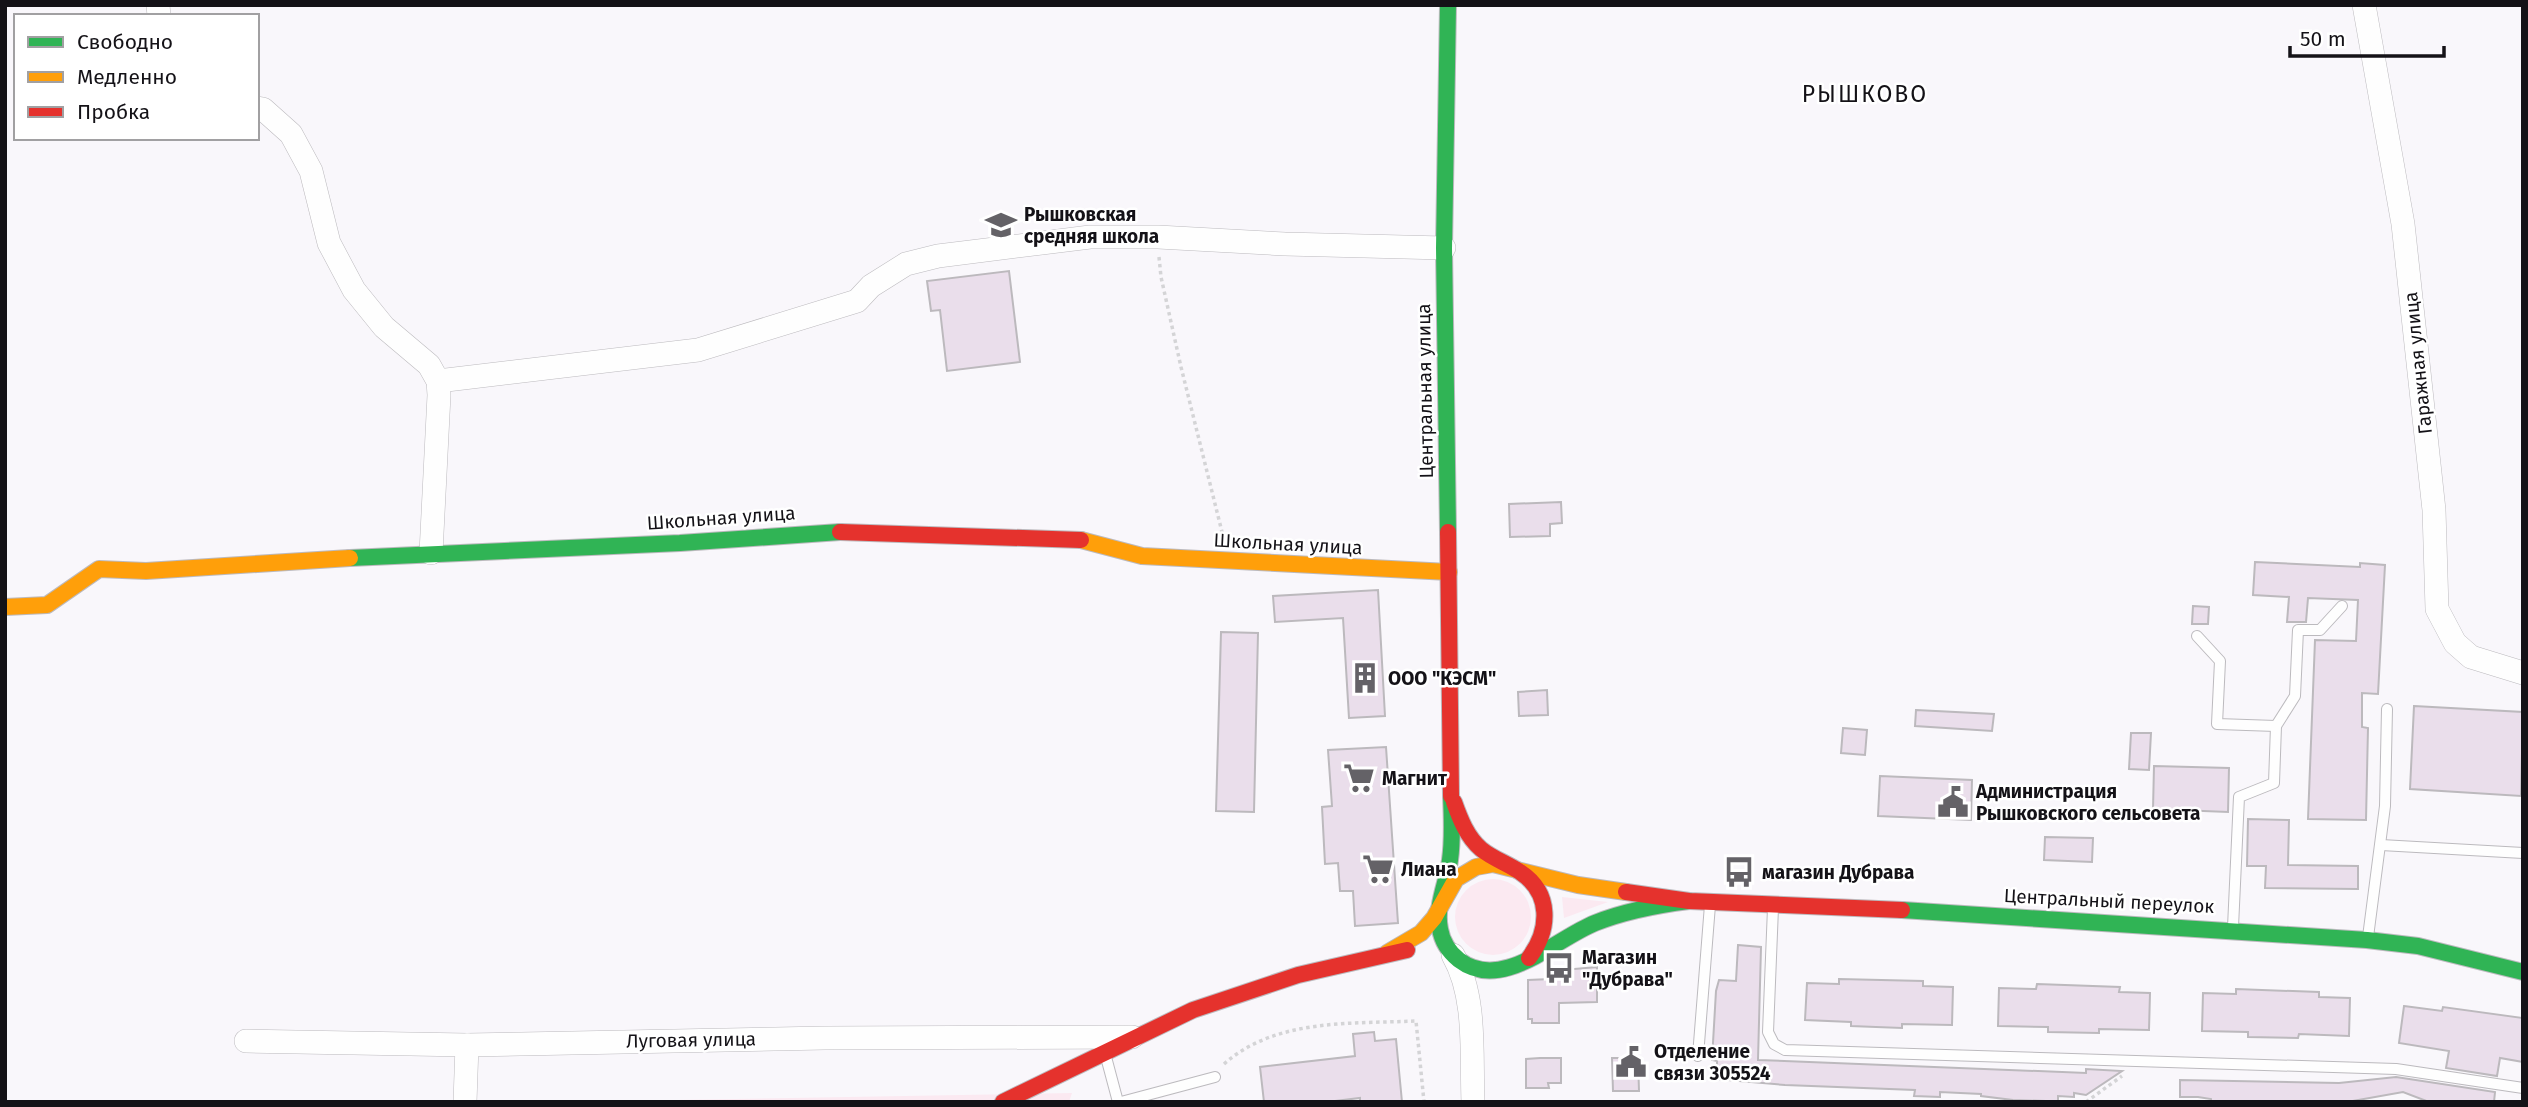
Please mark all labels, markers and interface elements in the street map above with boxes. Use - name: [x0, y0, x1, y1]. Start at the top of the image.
- legend: [14, 14, 259, 140]
- scale bar: [2290, 14, 2444, 58]
- text: 50 m: [2300, 26, 2346, 52]
- text: Свободно: [77, 29, 173, 55]
- text: Медленно: [77, 64, 177, 90]
- district label: РЫШКОВО: [1802, 80, 1928, 108]
- text: Пробка: [77, 99, 150, 125]
- place label: Рышковская средняя школа: [1024, 203, 1159, 248]
- school or university icon: Рышковская средняя школа: [984, 208, 1018, 242]
- street label: Гаражная улица: [2399, 291, 2437, 435]
- street label: Центральная улица: [1412, 303, 1438, 479]
- street label: Школьная улица: [646, 501, 796, 535]
- street label: Школьная улица: [1213, 529, 1363, 559]
- building icon: ООО "КЭСМ": [1348, 661, 1382, 695]
- place label: ООО "КЭСМ": [1388, 667, 1496, 690]
- supermarket icon: Магнит: [1342, 761, 1376, 795]
- place label: Магнит: [1382, 767, 1448, 790]
- place label: Администрация Рышковского сельсовета: [1975, 780, 2200, 825]
- public building icon: Администрация Рышковского сельсовета: [1936, 785, 1970, 819]
- supermarket icon: Лиана: [1361, 852, 1395, 886]
- bus stop icon: магазин Дубрава: [1722, 855, 1756, 889]
- place label: Лиана: [1401, 858, 1457, 881]
- place label: магазин Дубрава: [1762, 861, 1914, 884]
- street label: Центральный переулок: [2003, 884, 2215, 918]
- place label: Магазин "Дубрава": [1582, 946, 1673, 991]
- bus stop icon: Магазин "Дубрава": [1542, 951, 1576, 985]
- street label: Луговая улица: [626, 1027, 756, 1053]
- place label: Отделение связи 305524: [1654, 1040, 1771, 1085]
- public building icon: Отделение связи 305524: [1614, 1045, 1648, 1079]

